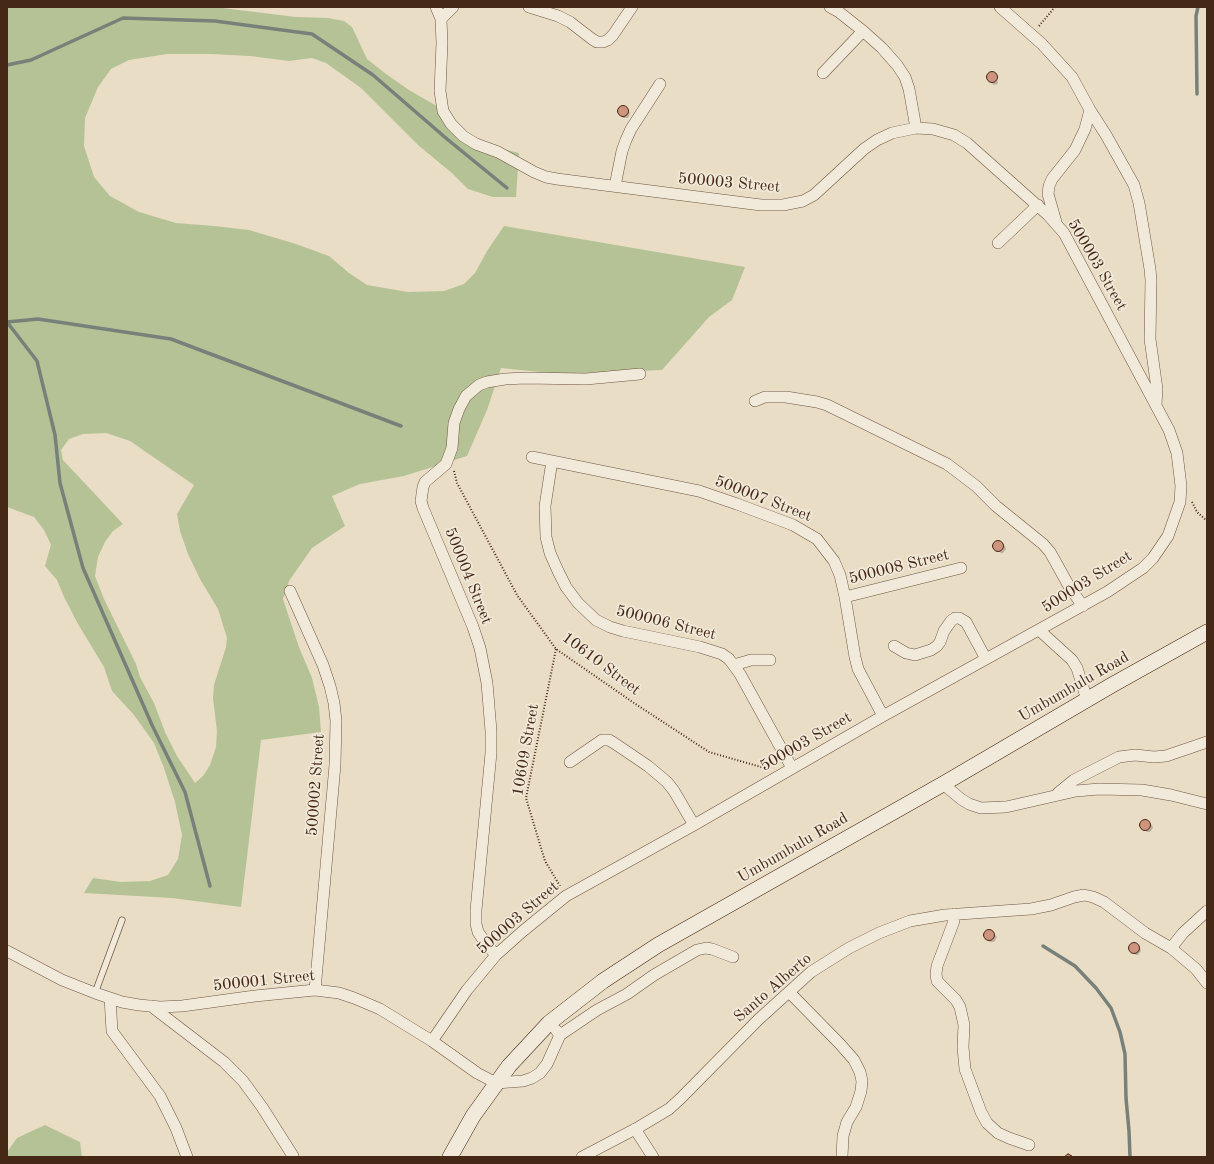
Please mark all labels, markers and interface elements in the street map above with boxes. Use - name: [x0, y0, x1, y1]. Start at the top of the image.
- street label: 500003 Street: [677, 169, 781, 197]
- street label: 500003 Street: [1063, 216, 1131, 314]
- street label: 500007 Street: [712, 472, 814, 526]
- street label: 500004 Street: [440, 525, 496, 627]
- street label: 500008 Street: [847, 545, 951, 589]
- street label: 500003 Street: [1038, 547, 1136, 617]
- street label: 500006 Street: [614, 601, 718, 645]
- street label: 10610 Street: [558, 628, 644, 700]
- street label: Umbumbulu Road: [1015, 648, 1133, 726]
- street label: 10609 Street: [508, 702, 544, 798]
- street label: 500003 Street: [757, 708, 855, 776]
- street label: 500002 Street: [303, 733, 329, 837]
- street label: Umbumbulu Road: [734, 809, 852, 887]
- street label: 500003 Street: [473, 877, 563, 959]
- street label: Santo Alberto: [730, 949, 816, 1027]
- street label: 500001 Street: [212, 966, 316, 996]

